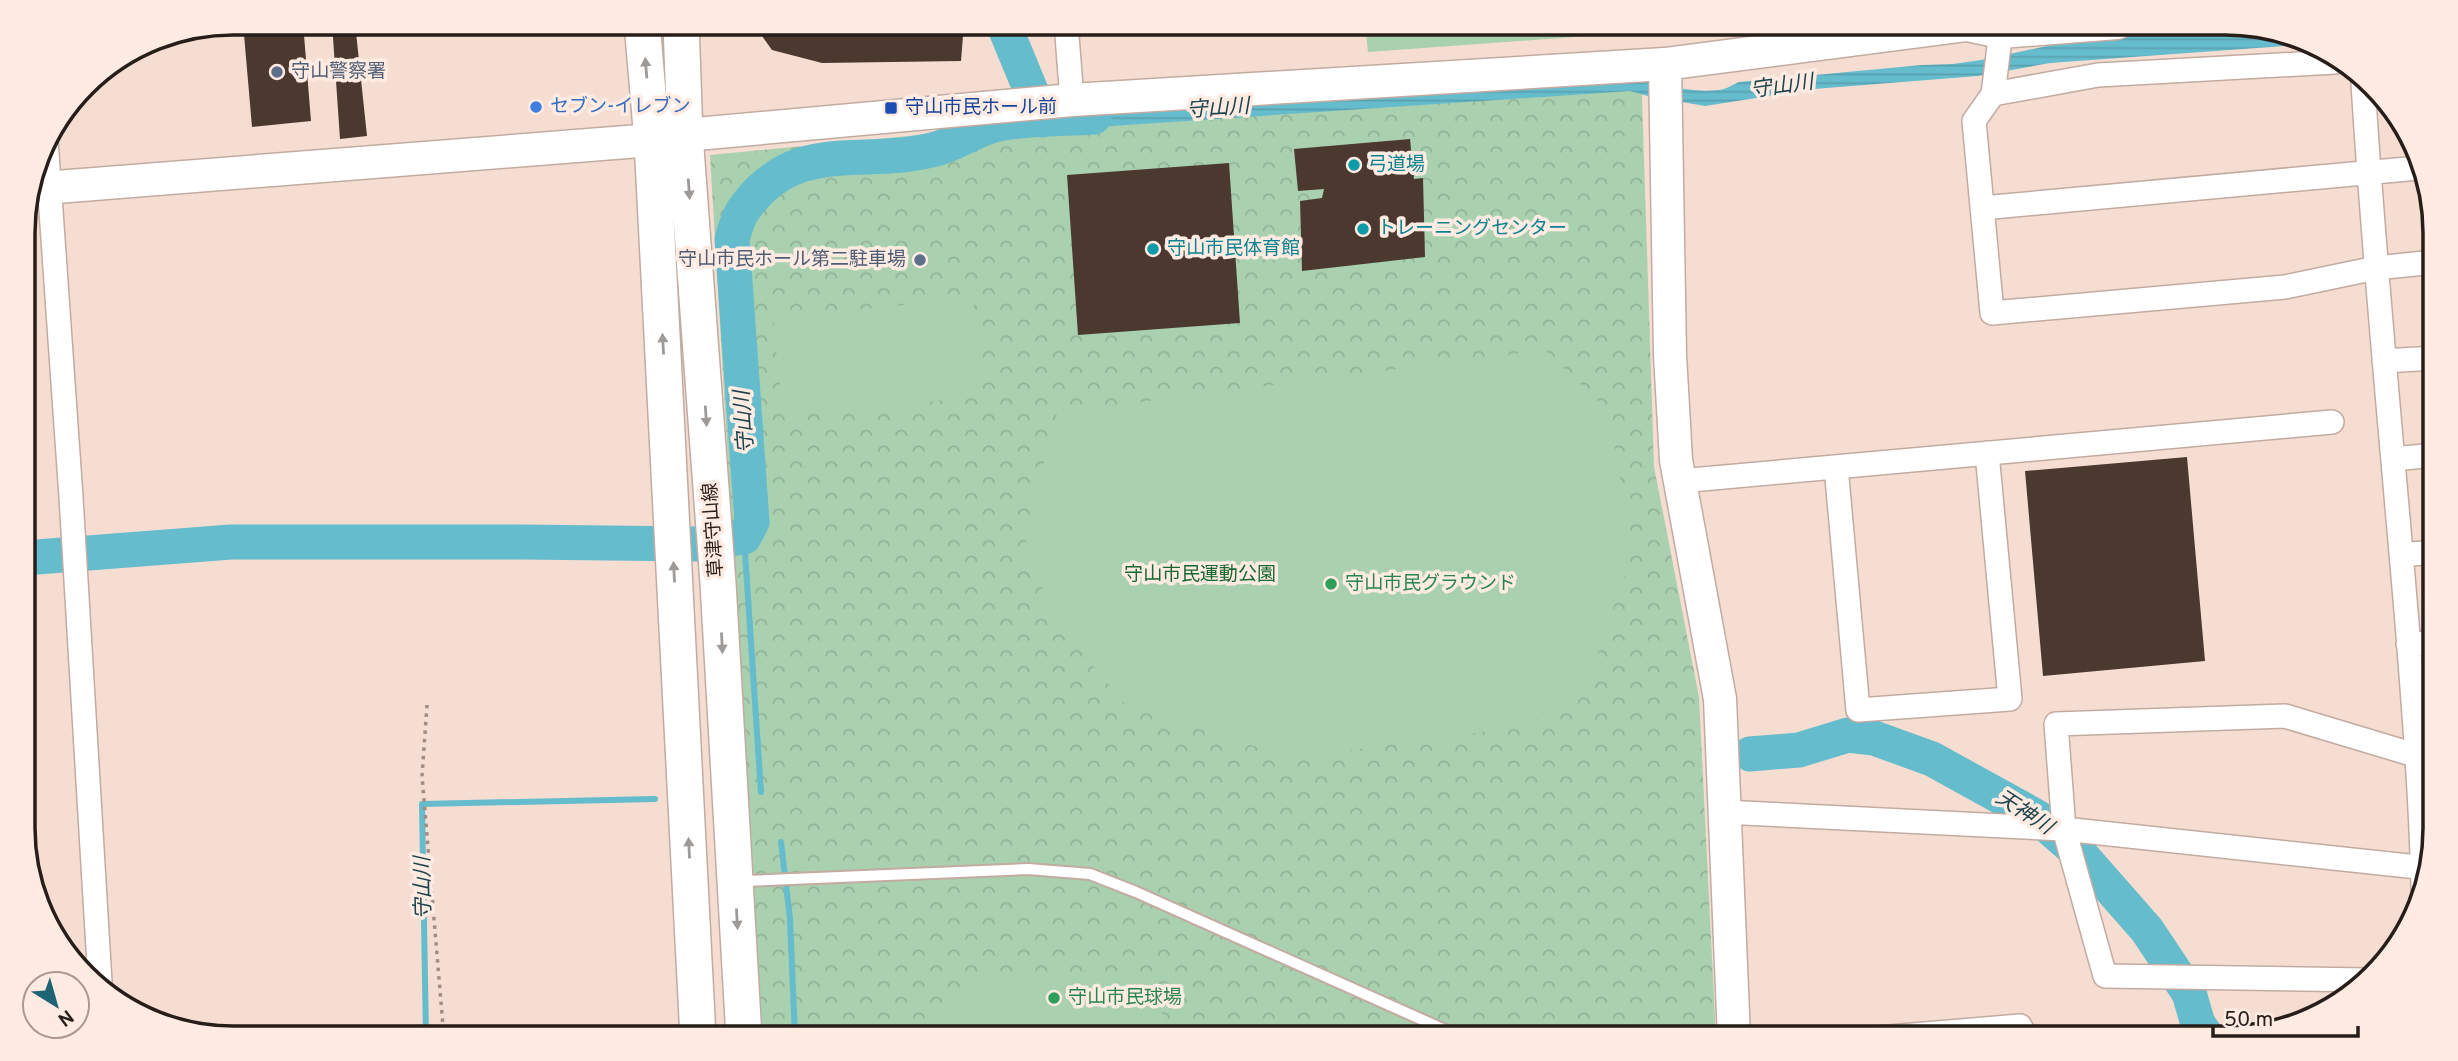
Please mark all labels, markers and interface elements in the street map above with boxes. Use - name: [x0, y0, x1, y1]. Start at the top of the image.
- one-way arrow: [640, 57, 651, 79]
- place label: 守山警察署: [291, 60, 386, 84]
- marker: 守山警察署: [269, 64, 285, 80]
- water label: 守山川: [1749, 69, 1817, 105]
- water label: 守山川: [1186, 93, 1252, 125]
- place label: セブン-イレブン: [550, 95, 691, 119]
- place label: 守山市民ホール前: [905, 96, 1057, 120]
- marker: セブン-イレブン: [528, 99, 544, 115]
- marker: 守山市民ホール前: [883, 100, 899, 116]
- place label: 弓道場: [1368, 153, 1425, 177]
- marker: 弓道場: [1346, 157, 1362, 173]
- one-way arrow: [683, 178, 694, 200]
- place label: トレーニングセンター: [1377, 217, 1567, 241]
- marker: トレーニングセンター: [1355, 221, 1371, 237]
- place label: 守山市民体育館: [1167, 237, 1300, 261]
- marker: 守山市民体育館: [1145, 241, 1161, 257]
- place label: 守山市民ホール第二駐車場: [678, 248, 906, 272]
- marker: 守山市民ホール第二駐車場: [912, 252, 928, 268]
- one-way arrow: [657, 333, 668, 355]
- water label: 守山川: [729, 388, 761, 454]
- one-way arrow: [701, 405, 712, 427]
- street label: 草津守山線: [699, 482, 729, 578]
- one-way arrow: [669, 560, 680, 582]
- park label: 守山市民運動公園: [1124, 563, 1276, 587]
- place label: 守山市民グラウンド: [1345, 572, 1516, 596]
- marker: 守山市民グラウンド: [1323, 576, 1339, 592]
- one-way arrow: [716, 632, 727, 654]
- water label: 天神川: [1990, 785, 2059, 843]
- one-way arrow: [683, 836, 694, 858]
- water label: 守山川: [410, 854, 438, 920]
- one-way arrow: [732, 908, 743, 930]
- north arrow: [21, 970, 91, 1040]
- place label: 守山市民球場: [1068, 986, 1182, 1010]
- marker: 守山市民球場: [1046, 990, 1062, 1006]
- scale bar: [2213, 995, 2358, 1038]
- text: N: [52, 1003, 78, 1031]
- text: 50 m: [2224, 1007, 2273, 1034]

